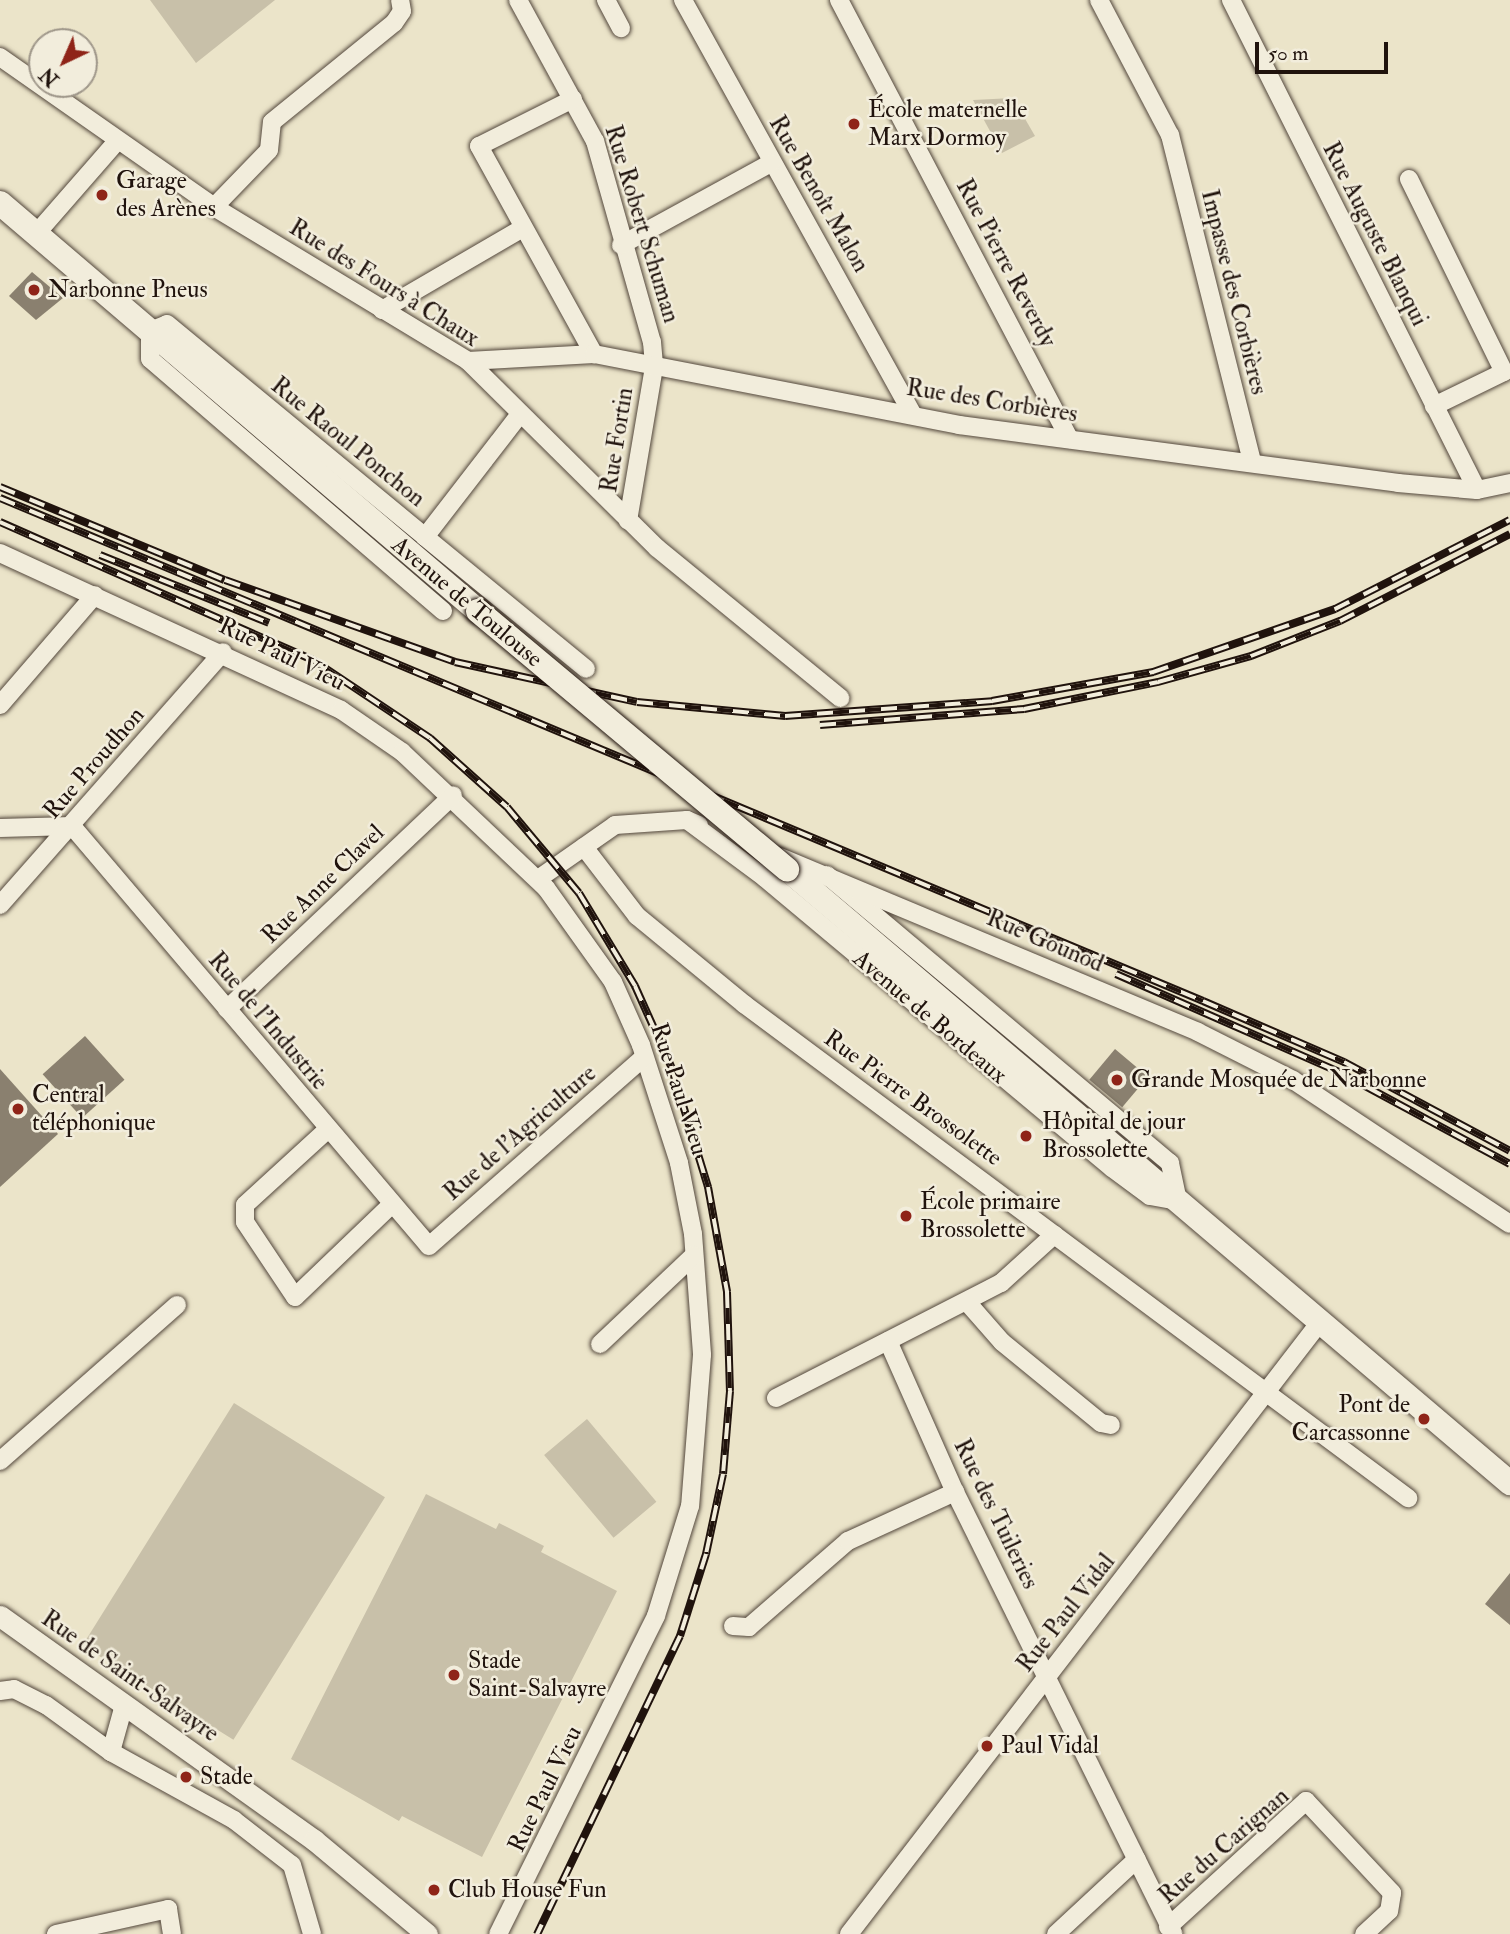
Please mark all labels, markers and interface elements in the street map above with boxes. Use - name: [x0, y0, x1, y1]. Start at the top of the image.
- north arrow: [28, 28, 98, 98]
- scale bar: [1258, 28, 1391, 72]
- text: 50 m: [1268, 40, 1309, 67]
- text: N: [35, 62, 64, 91]
- place label: École maternelle Marx Dormoy: [868, 96, 1027, 152]
- street label: Rue Benoît Malon: [763, 111, 875, 277]
- marker: École maternelle Marx Dormoy: [846, 116, 862, 132]
- street label: Rue Robert Schuman: [598, 122, 686, 326]
- street label: Rue Auguste Blanqui: [1316, 137, 1434, 331]
- place label: Garage des Arènes: [116, 167, 216, 223]
- street label: Rue Pierre Reverdy: [950, 174, 1062, 352]
- marker: Garage des Arènes: [94, 187, 110, 203]
- street label: Impasse des Corbières: [1195, 187, 1273, 397]
- street label: Rue des Fours à Chaux: [284, 213, 484, 353]
- place label: Narbonne Pneus: [48, 276, 208, 304]
- marker: Narbonne Pneus: [26, 282, 42, 298]
- street label: Rue Raoul Ponchon: [265, 371, 431, 513]
- street label: Rue des Corbières: [904, 373, 1080, 429]
- street label: Rue Fortin: [594, 385, 640, 495]
- street label: Avenue de Toulouse: [386, 530, 548, 674]
- street label: Rue Paul Vieu: [214, 611, 350, 697]
- street label: Rue Proudhon: [37, 701, 151, 825]
- street label: Rue Anne Clavel: [256, 818, 390, 950]
- street label: Rue Gounod: [982, 903, 1108, 979]
- street label: Avenue de Bordeaux: [847, 944, 1013, 1090]
- street label: Rue de l'Industrie: [202, 946, 334, 1096]
- street label: Rue Paul Vieu: [644, 1019, 714, 1159]
- street label: Rue Pierre Brossolette: [818, 1024, 1008, 1172]
- street label: Rue de l'Agriculture: [438, 1059, 602, 1207]
- place label: Grande Mosquée de Narbonne: [1131, 1066, 1427, 1094]
- marker: Grande Mosquée de Narbonne: [1109, 1072, 1125, 1088]
- place label: Central téléphonique: [32, 1081, 156, 1137]
- marker: Central téléphonique: [10, 1101, 26, 1117]
- place label: Hôpital de jour Brossolette: [1042, 1108, 1185, 1164]
- marker: Hôpital de jour Brossolette: [1016, 1126, 1036, 1146]
- place label: École primaire Brossolette: [920, 1188, 1061, 1244]
- marker: École primaire Brossolette: [898, 1208, 914, 1224]
- place label: Pont de Carcassonne: [1291, 1391, 1410, 1447]
- marker: Pont de Carcassonne: [1416, 1411, 1432, 1427]
- street label: Rue des Tuileries: [947, 1434, 1045, 1594]
- street label: Rue Paul Vidal: [1011, 1548, 1121, 1678]
- street label: Rue de Saint-Salvayre: [36, 1604, 224, 1748]
- place label: Stade Saint-Salvayre: [468, 1647, 606, 1703]
- marker: Stade Saint-Salvayre: [446, 1667, 462, 1683]
- street label: Rue Paul Vieu: [502, 1721, 588, 1857]
- place label: Paul Vidal: [1001, 1732, 1099, 1760]
- marker: Paul Vidal: [979, 1738, 995, 1754]
- place label: Stade: [200, 1763, 253, 1791]
- marker: Stade: [178, 1769, 194, 1785]
- street label: Rue du Carignan: [1153, 1782, 1295, 1910]
- place label: Club House Fun: [448, 1876, 607, 1904]
- marker: Club House Fun: [426, 1882, 442, 1898]

